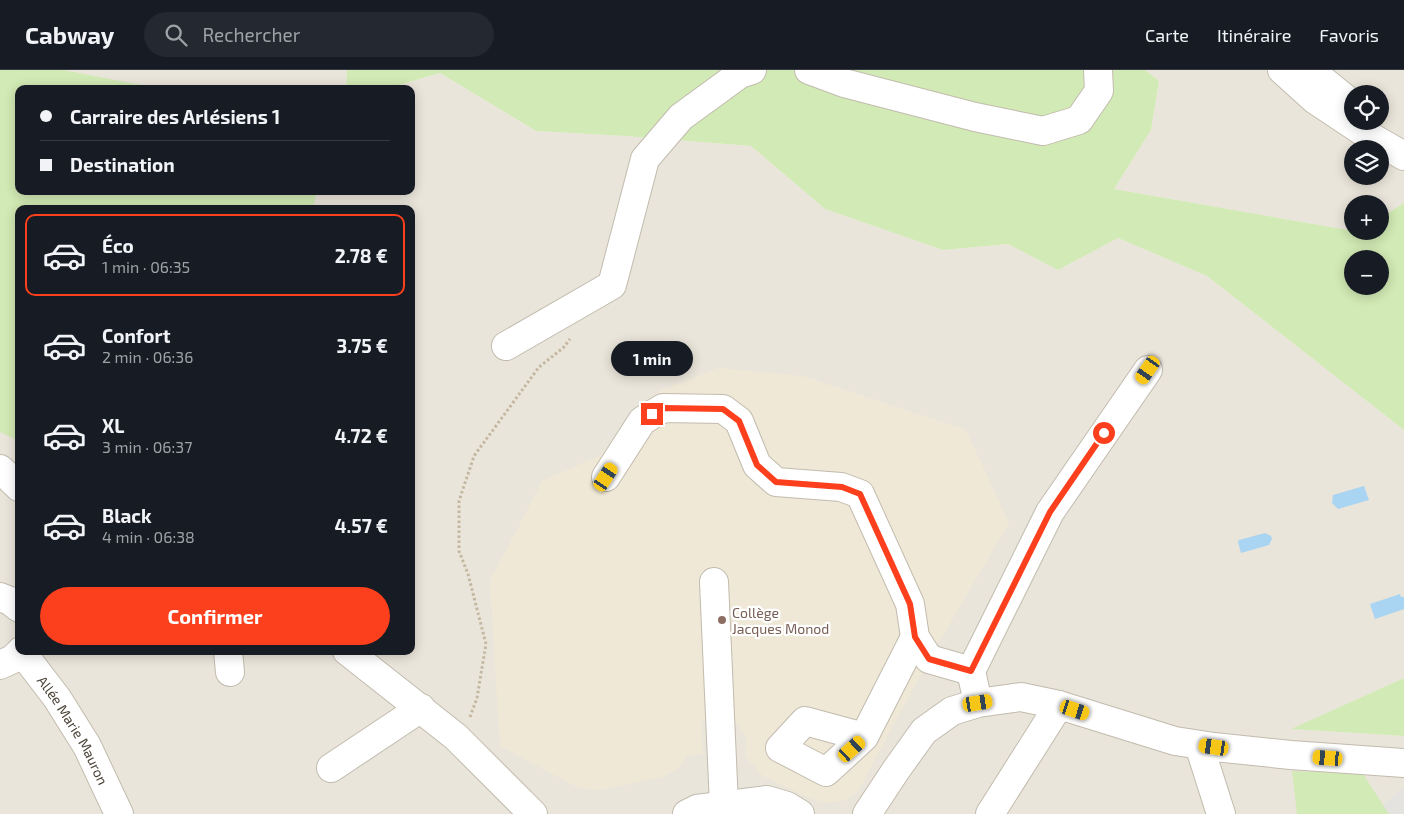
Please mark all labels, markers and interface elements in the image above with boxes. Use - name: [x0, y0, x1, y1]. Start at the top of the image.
- search box: [144, 12, 494, 57]
- text: Cabway: [25, 20, 114, 49]
- icon: search: [162, 21, 190, 49]
- text: Rechercher: [202, 23, 300, 46]
- text: Carte: [1145, 24, 1189, 46]
- text: Itinéraire: [1217, 24, 1291, 46]
- text: Favoris: [1319, 24, 1379, 46]
- map controls: [1344, 85, 1389, 295]
- button: locate: [1344, 85, 1389, 130]
- text: Carraire des Arlésiens 1: [70, 105, 280, 128]
- button: layers: [1344, 140, 1389, 185]
- text: Destination: [70, 153, 175, 176]
- button: +: [1344, 195, 1389, 240]
- icon: car: [42, 233, 87, 278]
- text: Éco: [102, 234, 134, 257]
- text: 2.78 €: [335, 244, 388, 267]
- button: −: [1344, 250, 1389, 295]
- text: 1 min · 06:35: [102, 257, 190, 276]
- icon: car: [42, 323, 87, 368]
- text: Confort: [102, 324, 170, 347]
- text: 3.75 €: [336, 334, 388, 357]
- callout: 1 min: [611, 342, 693, 376]
- text: 2 min · 06:36: [102, 347, 193, 366]
- text: 1 min: [633, 349, 671, 368]
- car: [1133, 353, 1162, 387]
- route end: [641, 403, 663, 425]
- icon: car: [42, 413, 87, 458]
- text: XL: [102, 414, 124, 437]
- route start: [1093, 422, 1115, 444]
- text: 4.72 €: [335, 424, 388, 447]
- text: 3 min · 06:37: [102, 437, 192, 456]
- car: [591, 460, 620, 494]
- icon: car: [42, 503, 87, 548]
- text: Black: [102, 504, 152, 527]
- text: 4.57 €: [334, 514, 388, 537]
- text: 4 min · 06:38: [102, 527, 195, 546]
- button: Confirmer: [40, 587, 390, 645]
- place label: Collège Jacques Monod: [732, 604, 829, 637]
- marker: Collège Jacques Monod: [716, 614, 728, 626]
- street label: Allée Marie Mauron: [34, 672, 112, 787]
- car: [962, 693, 993, 713]
- car: [1058, 698, 1091, 722]
- car: [835, 733, 868, 765]
- car: [1198, 737, 1229, 757]
- car: [1312, 749, 1343, 767]

